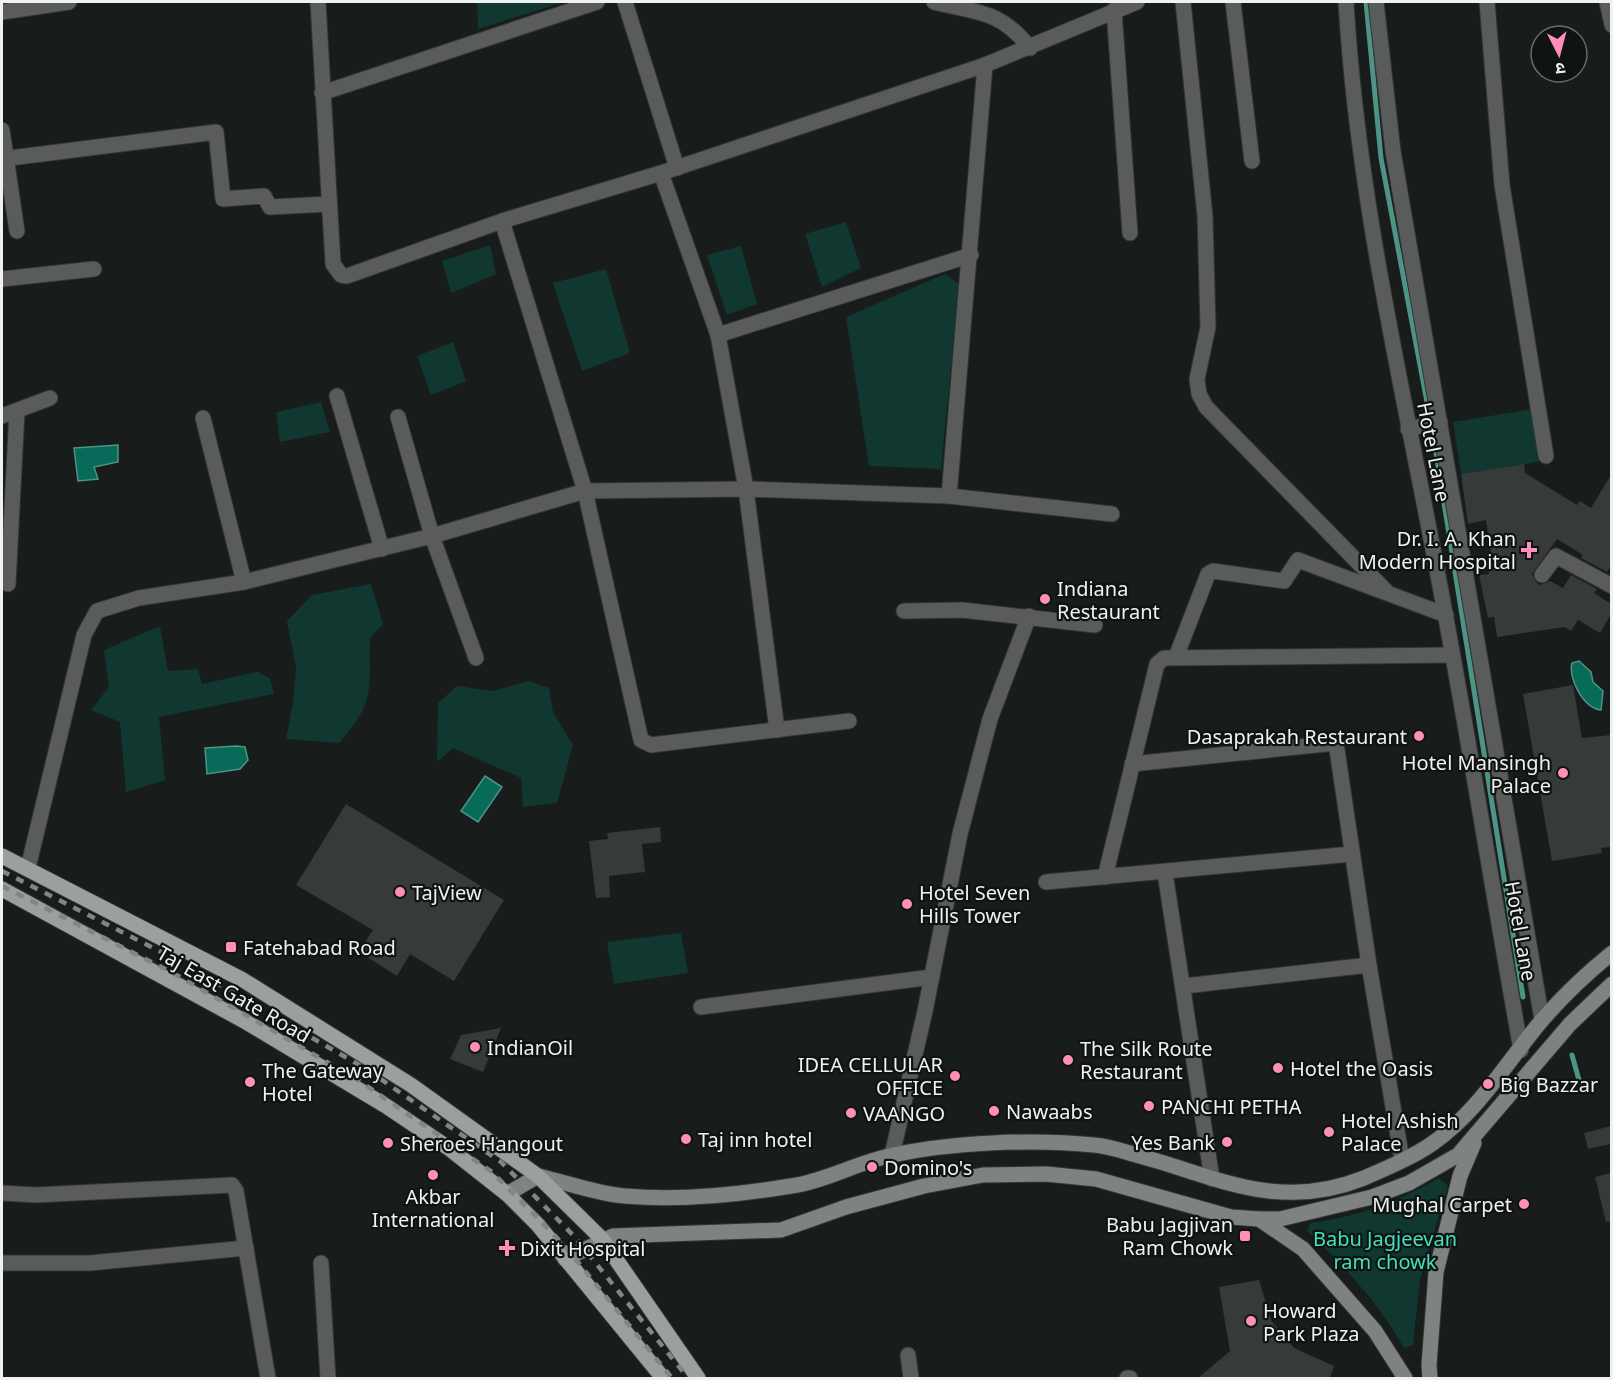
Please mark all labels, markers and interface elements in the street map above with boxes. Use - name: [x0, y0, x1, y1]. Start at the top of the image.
- north arrow: [1529, 24, 1589, 84]
- text: उ: [1554, 57, 1566, 80]
- street label: Hotel Lane: [1411, 400, 1457, 504]
- place label: Dr. I. A. Khan Modern Hospital: [1359, 525, 1516, 575]
- marker: Dr. I. A. Khan Modern Hospital: [1520, 541, 1538, 559]
- place label: Indiana Restaurant: [1057, 575, 1160, 625]
- marker: Indiana Restaurant: [1038, 592, 1052, 606]
- place label: Dasaprakah Restaurant: [1187, 723, 1407, 750]
- marker: Dasaprakah Restaurant: [1412, 729, 1426, 743]
- place label: Hotel Mansingh Palace: [1402, 749, 1551, 799]
- marker: Hotel Mansingh Palace: [1556, 766, 1570, 780]
- place label: TajView: [412, 879, 482, 906]
- place label: Hotel Seven Hills Tower: [919, 879, 1030, 929]
- street label: Hotel Lane: [1499, 879, 1543, 983]
- marker: TajView: [393, 885, 407, 899]
- marker: Hotel Seven Hills Tower: [900, 897, 914, 911]
- place label: Fatehabad Road: [243, 934, 396, 961]
- street label: Taj East Gate Road: [152, 939, 316, 1049]
- marker: Fatehabad Road: [224, 940, 238, 954]
- place label: IndianOil: [487, 1034, 573, 1061]
- place label: The Silk Route Restaurant: [1080, 1035, 1213, 1085]
- marker: IndianOil: [468, 1040, 482, 1054]
- place label: IDEA CELLULAR OFFICE: [798, 1051, 944, 1101]
- marker: The Silk Route Restaurant: [1061, 1053, 1075, 1067]
- place label: Hotel the Oasis: [1290, 1055, 1433, 1082]
- place label: The Gateway Hotel: [262, 1057, 384, 1107]
- marker: Hotel the Oasis: [1271, 1061, 1285, 1075]
- marker: IDEA CELLULAR OFFICE: [948, 1069, 962, 1083]
- place label: Big Bazzar: [1500, 1071, 1598, 1098]
- marker: The Gateway Hotel: [243, 1075, 257, 1089]
- marker: Big Bazzar: [1481, 1077, 1495, 1091]
- place label: PANCHI PETHA: [1161, 1093, 1302, 1120]
- place label: Nawaabs: [1006, 1098, 1092, 1125]
- marker: PANCHI PETHA: [1142, 1099, 1156, 1113]
- place label: VAANGO: [863, 1100, 945, 1127]
- marker: Nawaabs: [987, 1104, 1001, 1118]
- marker: VAANGO: [844, 1106, 858, 1120]
- place label: Hotel Ashish Palace: [1341, 1107, 1459, 1157]
- marker: Hotel Ashish Palace: [1322, 1125, 1336, 1139]
- place label: Taj inn hotel: [698, 1126, 812, 1153]
- place label: Yes Bank: [1131, 1129, 1215, 1156]
- place label: Sheroes Hangout: [400, 1130, 563, 1157]
- marker: Taj inn hotel: [679, 1132, 693, 1146]
- marker: Yes Bank: [1220, 1135, 1234, 1149]
- marker: Sheroes Hangout: [381, 1136, 395, 1150]
- place label: Domino's: [884, 1154, 972, 1181]
- marker: Domino's: [865, 1160, 879, 1174]
- marker: Akbar International: [426, 1168, 440, 1182]
- place label: Akbar International: [372, 1183, 494, 1233]
- place label: Mughal Carpet: [1372, 1191, 1512, 1218]
- marker: Mughal Carpet: [1517, 1197, 1531, 1211]
- place label: Babu Jagjivan Ram Chowk: [1106, 1211, 1233, 1261]
- park label: Babu Jagjeevan ram chowk: [1313, 1225, 1457, 1275]
- marker: Babu Jagjivan Ram Chowk: [1238, 1229, 1252, 1243]
- place label: Dixit Hospital: [520, 1235, 645, 1262]
- marker: Dixit Hospital: [498, 1239, 516, 1257]
- place label: Howard Park Plaza: [1263, 1297, 1360, 1347]
- marker: Howard Park Plaza: [1244, 1314, 1258, 1328]

